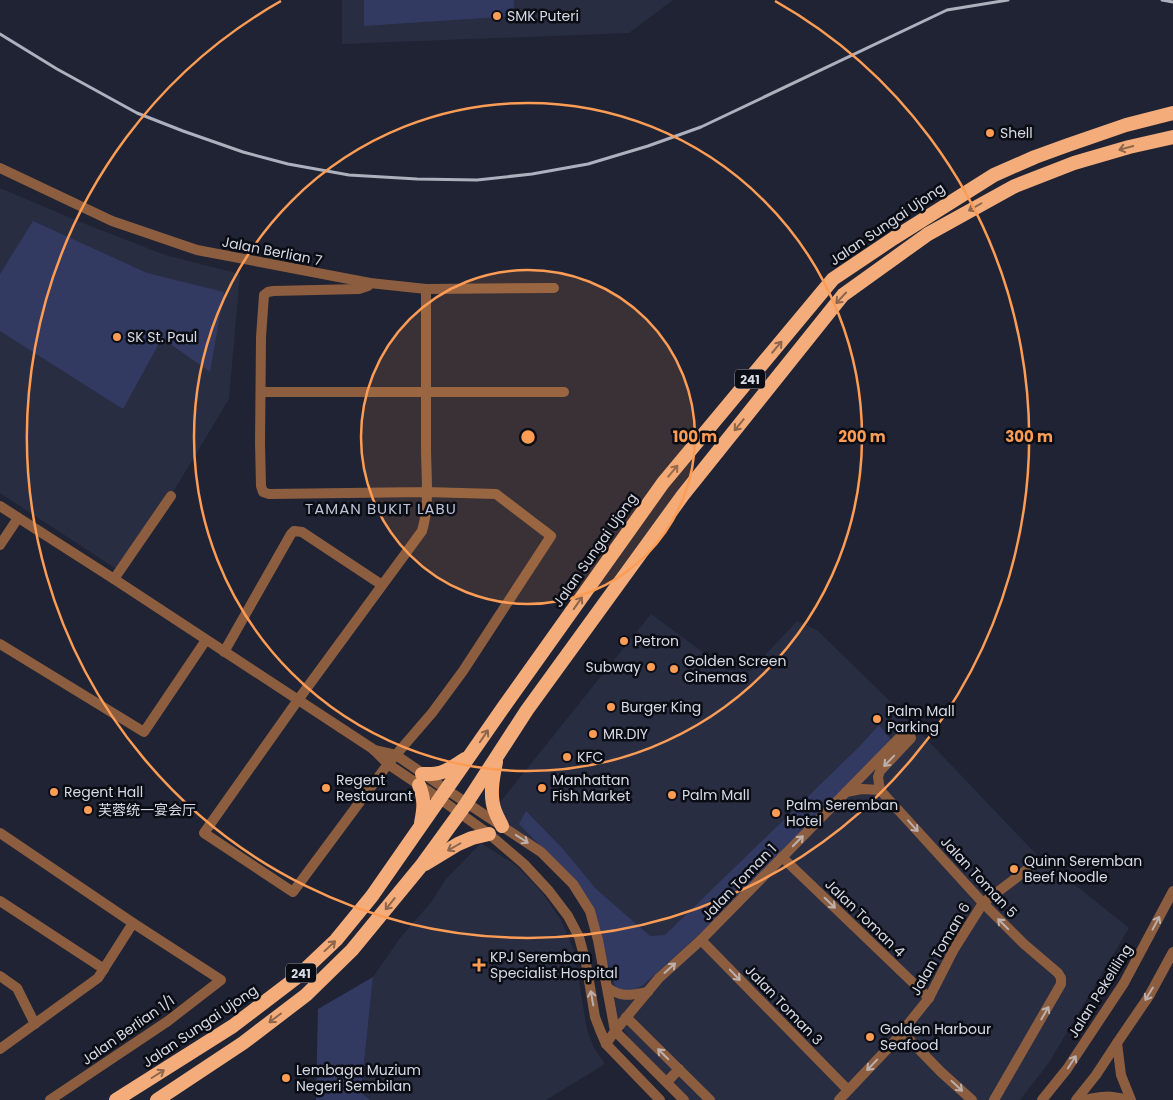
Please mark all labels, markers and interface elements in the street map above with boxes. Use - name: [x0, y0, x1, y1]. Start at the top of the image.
- place label: SMK Puteri: [507, 6, 579, 26]
- marker: SMK Puteri: [491, 10, 503, 22]
- place label: Shell: [1000, 123, 1033, 143]
- marker: Shell: [984, 127, 996, 139]
- one-way arrow: [1118, 144, 1134, 153]
- street label: Jalan Sungai Ujong: [825, 178, 949, 270]
- one-way arrow: [968, 203, 983, 213]
- street label: Jalan Berlian 7: [220, 231, 324, 271]
- one-way arrow: [835, 292, 847, 305]
- place label: SK St. Paul: [127, 327, 197, 347]
- marker: SK St. Paul: [111, 331, 123, 343]
- one-way arrow: [771, 340, 783, 353]
- road number: 241: [735, 369, 765, 388]
- one-way arrow: [734, 418, 744, 432]
- text: 100 m: [673, 426, 717, 447]
- text: 200 m: [838, 426, 886, 447]
- text: 300 m: [1005, 426, 1053, 447]
- centre of rings: [519, 428, 537, 446]
- one-way arrow: [667, 465, 678, 478]
- street label: Jalan Sungai Ujong: [548, 489, 642, 611]
- district label: TAMAN BUKIT LABU: [305, 498, 457, 519]
- one-way arrow: [573, 596, 583, 610]
- place label: Petron: [634, 631, 679, 651]
- marker: Petron: [618, 635, 630, 647]
- place label: Golden Screen Cinemas: [684, 651, 786, 687]
- place label: Subway: [586, 657, 641, 677]
- marker: Subway: [645, 661, 657, 673]
- marker: Golden Screen Cinemas: [668, 663, 680, 675]
- place label: Burger King: [621, 697, 701, 717]
- marker: Burger King: [605, 701, 617, 713]
- place label: Palm Mall Parking: [887, 701, 955, 737]
- marker: Palm Mall Parking: [871, 713, 883, 725]
- place label: MR.DIY: [603, 724, 648, 744]
- marker: MR.DIY: [587, 728, 599, 740]
- one-way arrow: [479, 729, 489, 743]
- place label: KFC: [577, 747, 603, 767]
- marker: KFC: [561, 751, 573, 763]
- one-way arrow: [883, 755, 895, 768]
- place label: Regent Restaurant: [336, 770, 413, 806]
- place label: Manhattan Fish Market: [552, 770, 630, 806]
- place label: Regent Hall: [64, 782, 143, 802]
- marker: Regent Restaurant: [320, 782, 332, 794]
- marker: Manhattan Fish Market: [536, 782, 548, 794]
- place label: Palm Mall: [682, 785, 750, 805]
- marker: Regent Hall: [48, 786, 60, 798]
- marker: Palm Mall: [666, 789, 678, 801]
- place label: Palm Seremban Hotel: [786, 795, 898, 831]
- place label: 芙蓉统一宴会厅: [98, 800, 196, 820]
- marker: 芙蓉统一宴会厅: [82, 804, 94, 816]
- marker: Palm Seremban Hotel: [770, 807, 782, 819]
- one-way arrow: [907, 819, 919, 832]
- street label: Jalan Toman 5: [936, 832, 1022, 922]
- one-way arrow: [515, 834, 529, 844]
- one-way arrow: [792, 835, 804, 847]
- street label: Jalan Toman 1: [697, 839, 781, 925]
- one-way arrow: [448, 842, 462, 852]
- place label: Quinn Seremban Beef Noodle: [1024, 851, 1142, 887]
- marker: Quinn Seremban Beef Noodle: [1008, 863, 1020, 875]
- street label: Jalan Toman 4: [820, 875, 910, 962]
- one-way arrow: [385, 897, 396, 910]
- one-way arrow: [824, 897, 836, 909]
- street label: Jalan Toman 6: [905, 899, 975, 999]
- one-way arrow: [1151, 915, 1161, 930]
- one-way arrow: [998, 918, 1010, 930]
- one-way arrow: [323, 940, 336, 952]
- street label: Jalan Pekeliling: [1063, 940, 1137, 1042]
- place label: KPJ Seremban Specialist Hospital: [490, 947, 618, 983]
- marker: KPJ Seremban Specialist Hospital: [472, 958, 486, 972]
- street label: Jalan Toman 3: [741, 961, 827, 1049]
- one-way arrow: [664, 962, 677, 974]
- road number: 241: [286, 964, 316, 982]
- one-way arrow: [729, 969, 741, 981]
- street label: Jalan Sungai Ujong: [138, 980, 262, 1072]
- one-way arrow: [1143, 987, 1153, 1001]
- street label: Jalan Berlian 1/1: [77, 990, 179, 1070]
- one-way arrow: [587, 990, 597, 1006]
- one-way arrow: [1040, 1006, 1050, 1020]
- one-way arrow: [269, 1012, 282, 1023]
- place label: Golden Harbour Seafood: [880, 1019, 991, 1055]
- marker: Golden Harbour Seafood: [864, 1031, 876, 1043]
- one-way arrow: [657, 1047, 669, 1060]
- one-way arrow: [1067, 1055, 1077, 1069]
- one-way arrow: [866, 1059, 878, 1071]
- place label: Lembaga Muzium Negeri Sembilan: [296, 1060, 421, 1096]
- one-way arrow: [150, 1069, 164, 1079]
- marker: Lembaga Muzium Negeri Sembilan: [280, 1072, 292, 1084]
- one-way arrow: [950, 1080, 963, 1092]

